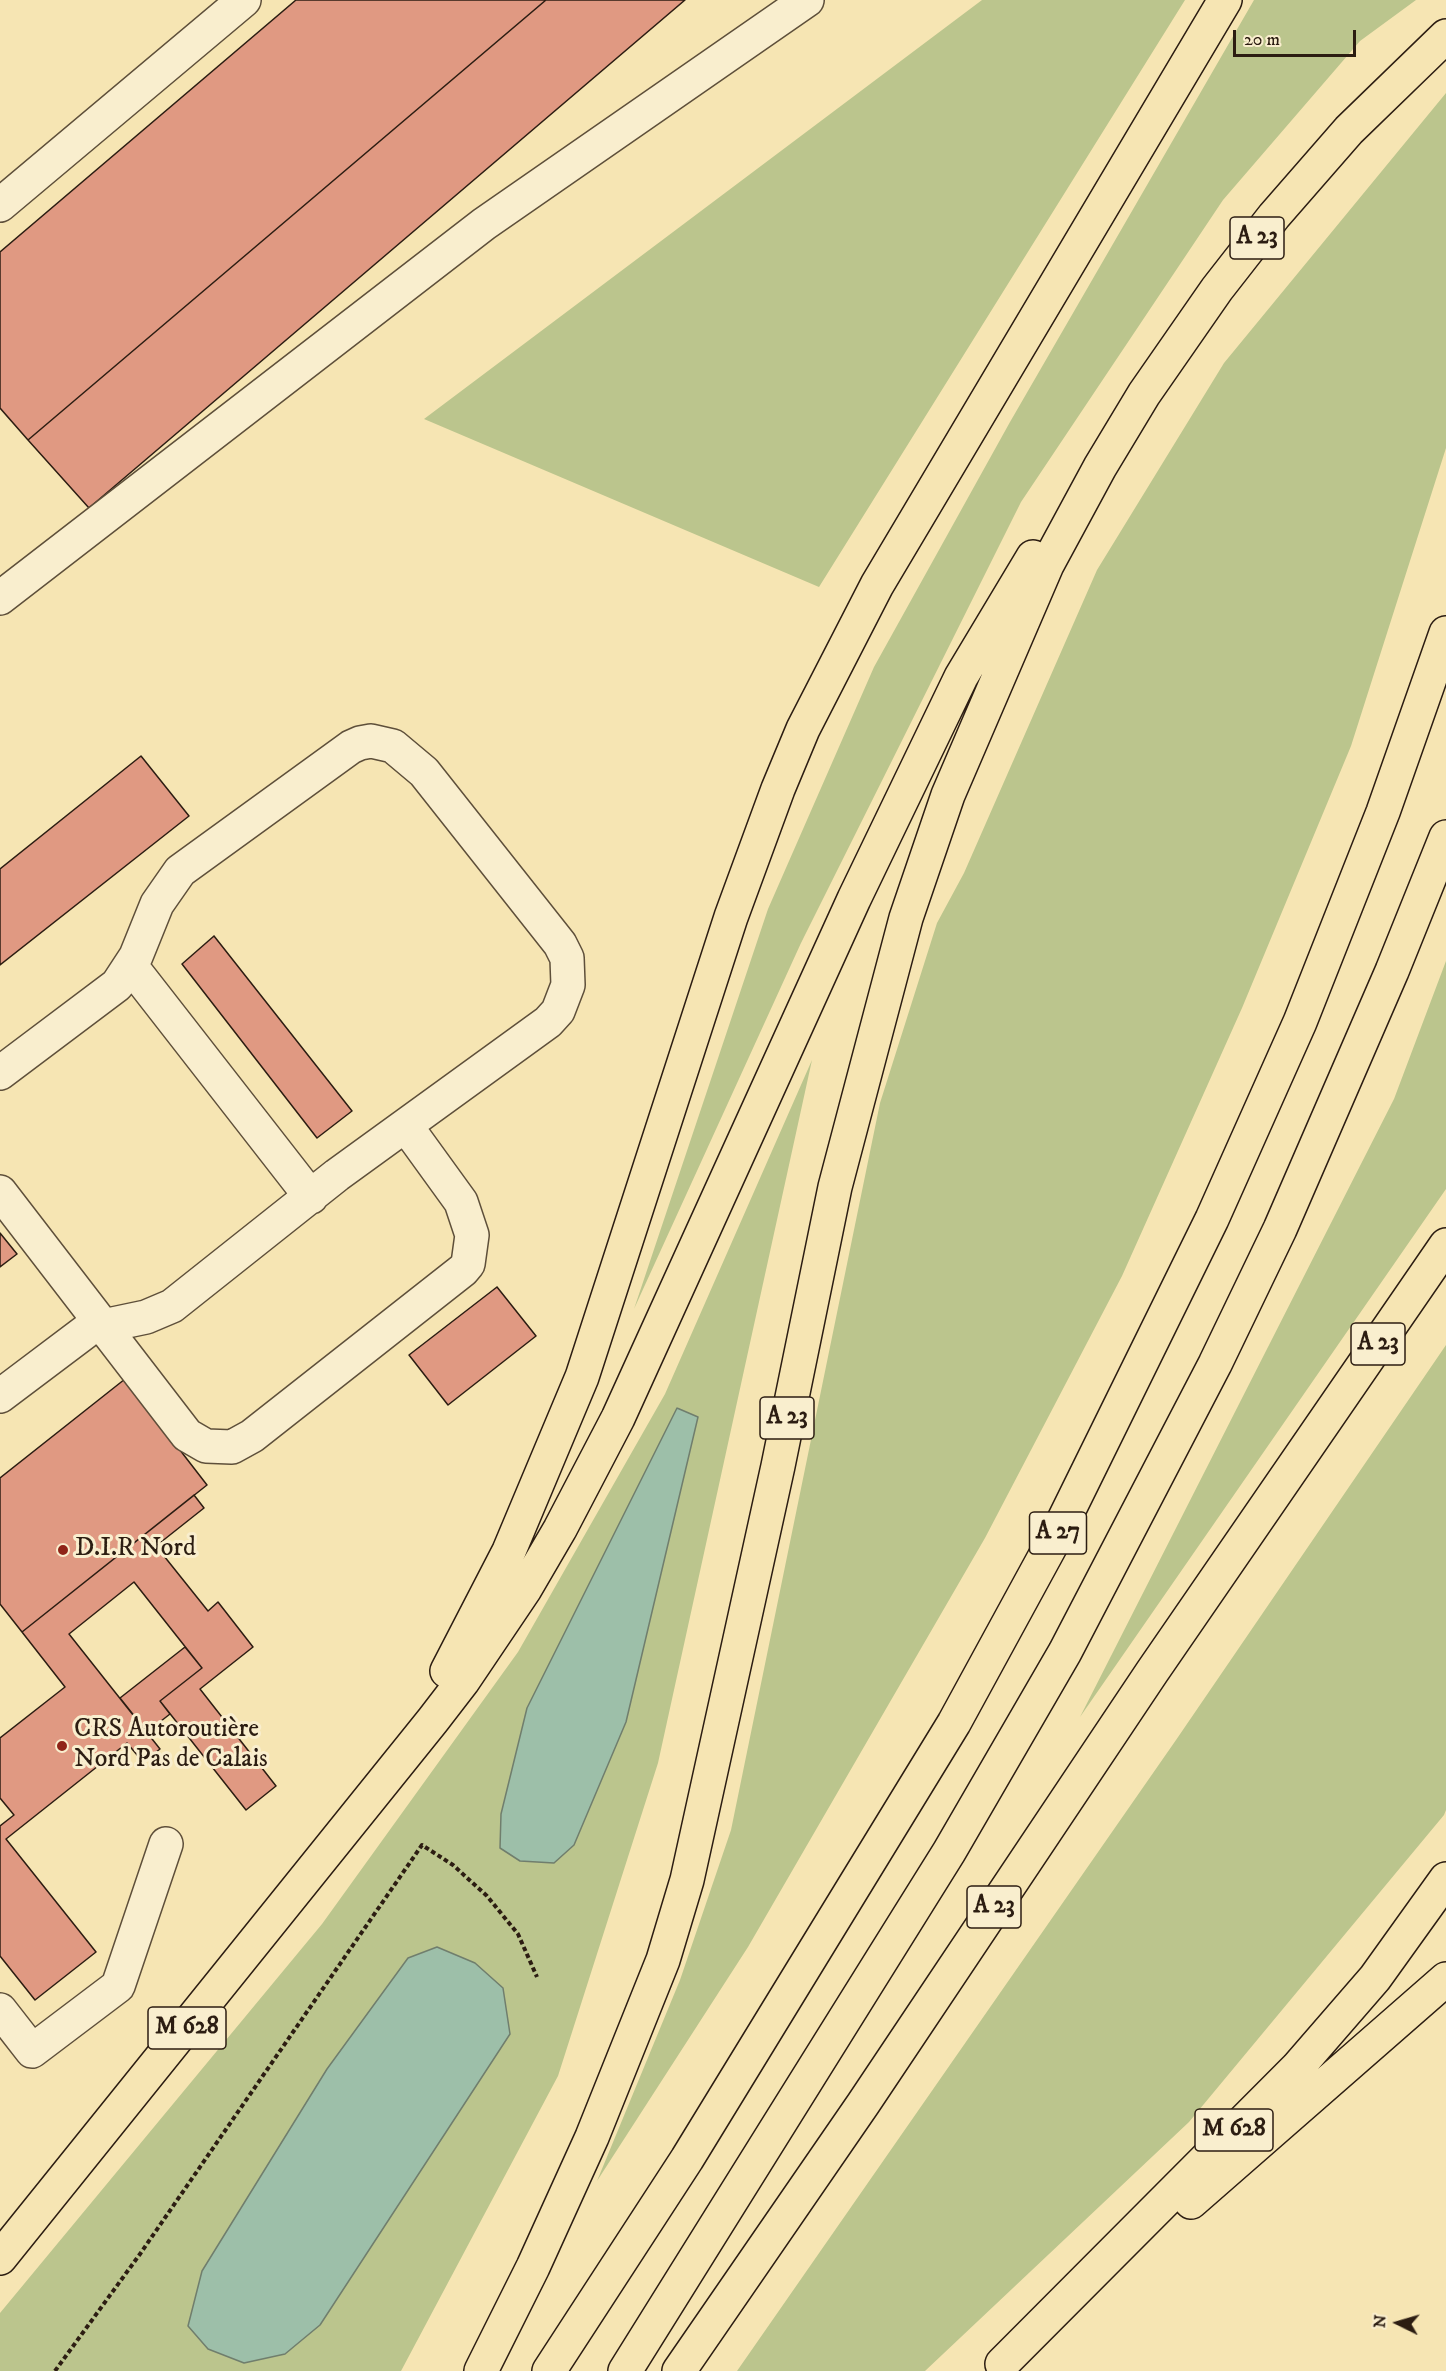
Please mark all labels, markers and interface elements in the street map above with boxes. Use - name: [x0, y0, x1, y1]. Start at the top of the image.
- scale bar: [1236, 18, 1359, 56]
- text: 20 m: [1244, 29, 1280, 51]
- road number: A 23: [1230, 217, 1284, 259]
- road number: A 23: [1351, 1323, 1405, 1365]
- road number: A 23: [760, 1397, 814, 1439]
- road number: A 27: [1030, 1512, 1086, 1554]
- place label: D.I.R Nord: [75, 1534, 196, 1566]
- marker: D.I.R Nord: [56, 1543, 70, 1557]
- place label: CRS Autoroutière Nord Pas de Calais: [74, 1715, 268, 1776]
- marker: CRS Autoroutière Nord Pas de Calais: [55, 1739, 69, 1753]
- road number: A 23: [967, 1886, 1021, 1928]
- road number: M 628: [148, 2007, 226, 2049]
- road number: M 628: [1195, 2109, 1273, 2151]
- north arrow: [1368, 2293, 1428, 2353]
- text: N: [1370, 2314, 1391, 2329]

